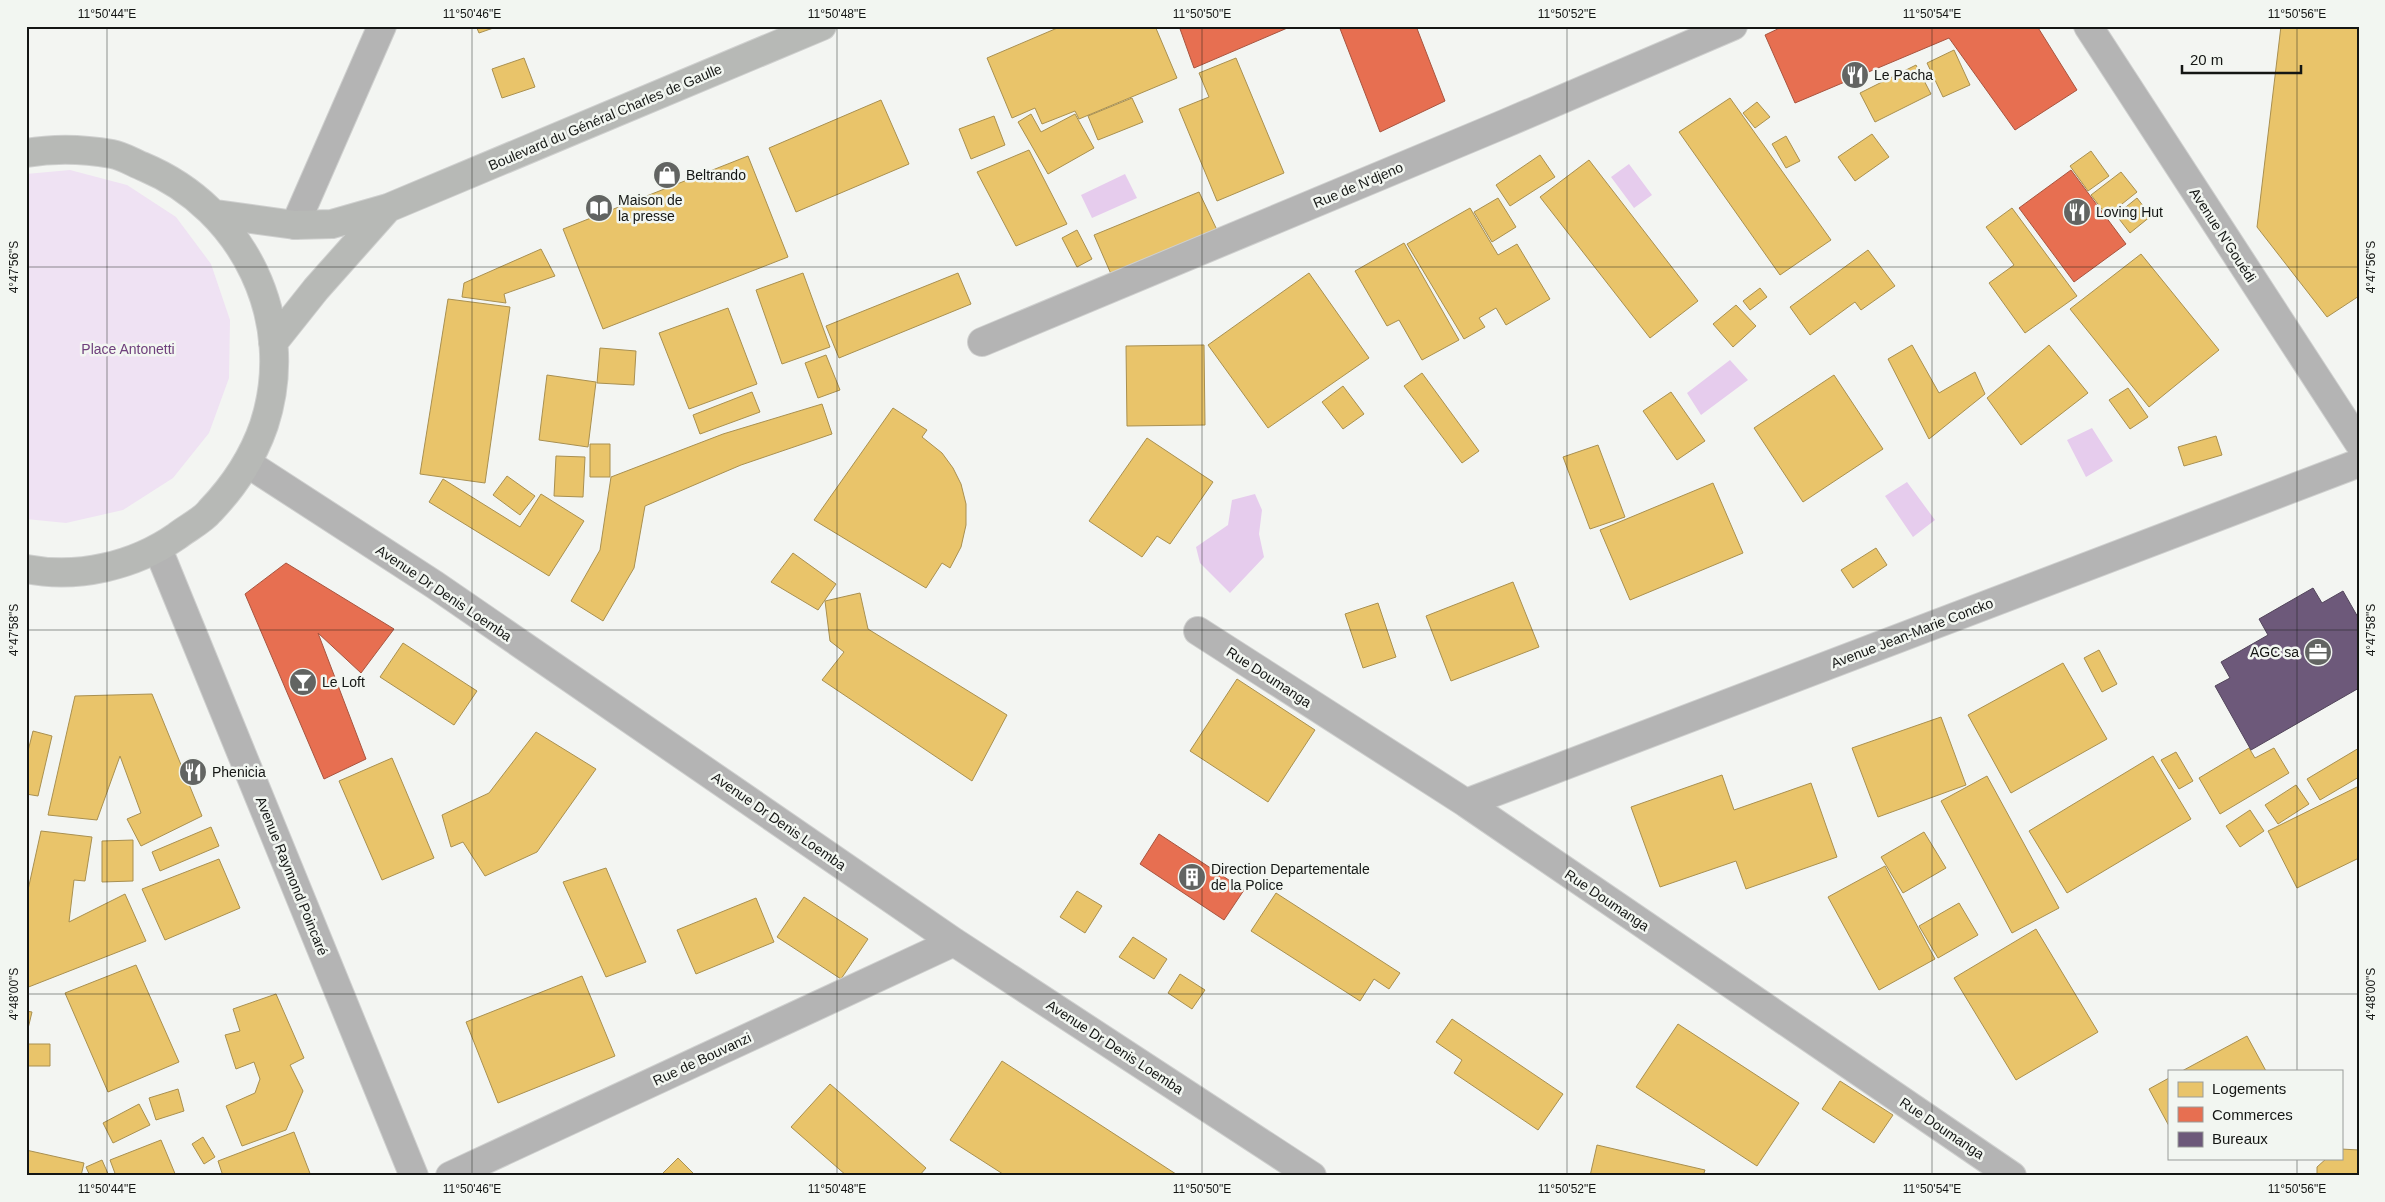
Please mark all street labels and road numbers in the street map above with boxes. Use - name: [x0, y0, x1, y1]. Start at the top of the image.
- street label: Boulevard du Général Charles de Gaulle: [486, 60, 724, 174]
- street label: Rue de N'djeno: [1311, 159, 1406, 211]
- street label: Avenue N'Gouédi: [2187, 185, 2259, 285]
- street label: Avenue Dr Denis Loemba: [373, 542, 515, 645]
- street label: Avenue Jean-Marie Concko: [1829, 595, 1996, 671]
- street label: Rue Doumanga: [1224, 644, 1315, 711]
- street label: Avenue Dr Denis Loemba: [709, 769, 849, 874]
- street label: Avenue Raymond Poincaré: [253, 794, 331, 958]
- street label: Rue Doumanga: [1562, 866, 1652, 934]
- street label: Avenue Dr Denis Loemba: [1044, 997, 1187, 1097]
- street label: Rue de Bouvanzi: [650, 1029, 754, 1089]
- street label: Rue Doumanga: [1897, 1094, 1987, 1162]

